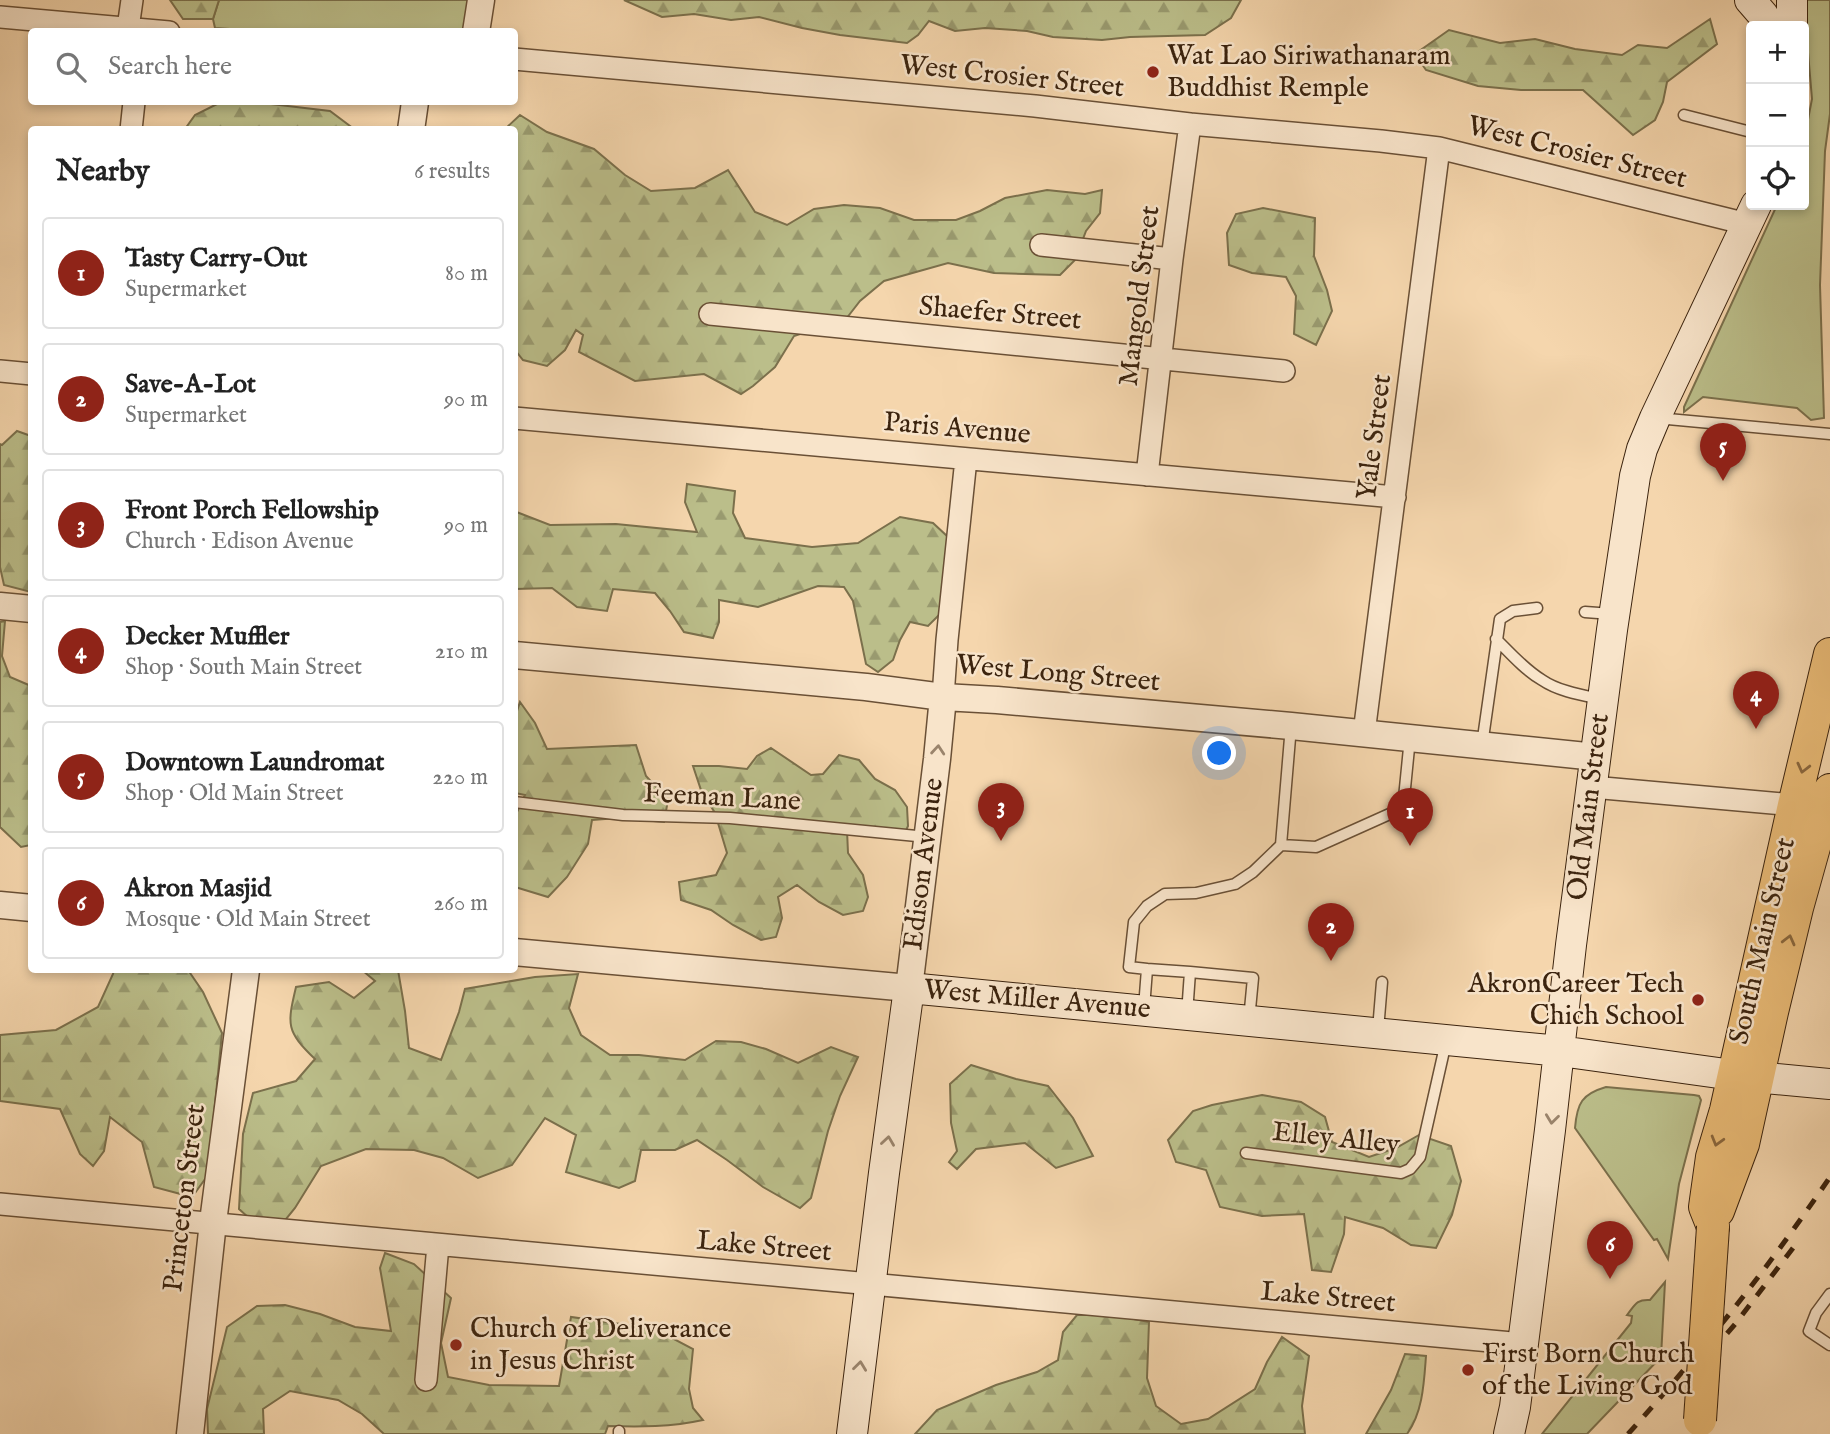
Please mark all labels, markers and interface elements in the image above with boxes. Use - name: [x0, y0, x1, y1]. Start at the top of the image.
- map controls: [1746, 21, 1809, 210]
- button: +: [1746, 21, 1809, 84]
- search box: [28, 28, 518, 105]
- place label: Wat Lao Siriwathanaram Buddhist Remple: [1167, 39, 1451, 106]
- icon: search: [52, 48, 90, 86]
- street label: West Crosier Street: [898, 48, 1126, 106]
- text: Search here: [108, 50, 232, 83]
- marker: Wat Lao Siriwathanaram Buddhist Remple: [1145, 64, 1161, 80]
- button: −: [1746, 84, 1809, 147]
- street label: West Crosier Street: [1464, 109, 1691, 197]
- button: locate: [1746, 147, 1809, 210]
- text: Nearby: [56, 153, 149, 191]
- text: 6 results: [414, 157, 490, 186]
- street label: Mangold Street: [1112, 203, 1168, 388]
- text: Tasty Carry-Out: [125, 242, 307, 275]
- text: 1: [77, 259, 85, 288]
- text: 80 m: [445, 259, 488, 288]
- text: Supermarket: [125, 275, 247, 304]
- street label: Shaefer Street: [917, 289, 1083, 339]
- text: Save-A-Lot: [125, 368, 256, 401]
- street label: Yale Street: [1350, 372, 1400, 502]
- text: 2: [76, 385, 86, 414]
- text: 90 m: [444, 385, 488, 414]
- text: Supermarket: [125, 401, 247, 430]
- street label: Paris Avenue: [882, 405, 1032, 453]
- pin: 5: [1700, 423, 1746, 481]
- text: Front Porch Fellowship: [125, 494, 379, 527]
- text: 3: [77, 511, 85, 540]
- text: 90 m: [444, 511, 488, 540]
- text: Church · Edison Avenue: [125, 527, 353, 556]
- text: Decker Muffler: [125, 620, 290, 653]
- text: 4: [75, 637, 87, 666]
- text: 210 m: [435, 637, 488, 666]
- street label: West Long Street: [955, 648, 1162, 700]
- text: Shop · South Main Street: [125, 653, 362, 682]
- pin: 4: [1733, 671, 1779, 729]
- street label: Old Main Street: [1560, 711, 1618, 903]
- your location: [1202, 736, 1236, 770]
- one-way arrow: [930, 744, 945, 755]
- text: Downtown Laundromat: [125, 746, 384, 779]
- one-way arrow: [1797, 762, 1811, 774]
- text: 5: [77, 763, 85, 792]
- text: 220 m: [432, 763, 488, 792]
- street label: Feeman Lane: [642, 776, 802, 820]
- street label: Edison Avenue: [896, 776, 952, 952]
- text: Shop · Old Main Street: [125, 779, 344, 808]
- pin: 3: [978, 783, 1024, 841]
- pin: 1: [1387, 788, 1433, 846]
- street label: South Main Street: [1722, 834, 1804, 1048]
- text: Akron Masjid: [125, 872, 271, 905]
- text: 6: [76, 889, 86, 918]
- text: 260 m: [433, 889, 488, 918]
- pin: 2: [1308, 903, 1354, 961]
- text: Mosque · Old Main Street: [125, 905, 371, 934]
- one-way arrow: [1781, 934, 1795, 946]
- place label: AkronCareer Tech Chich School: [1467, 967, 1684, 1034]
- street label: West Miller Avenue: [922, 973, 1152, 1027]
- marker: AkronCareer Tech Chich School: [1690, 992, 1706, 1008]
- street label: Princeton Street: [156, 1102, 214, 1294]
- one-way arrow: [1544, 1113, 1559, 1124]
- street label: Elley Alley: [1270, 1115, 1402, 1163]
- one-way arrow: [881, 1135, 896, 1146]
- one-way arrow: [1711, 1135, 1725, 1147]
- pin: 6: [1587, 1221, 1633, 1279]
- street label: Lake Street: [695, 1224, 833, 1270]
- street label: Lake Street: [1259, 1275, 1397, 1321]
- place label: Church of Deliverance in Jesus Christ: [470, 1312, 732, 1379]
- marker: Church of Deliverance in Jesus Christ: [448, 1337, 464, 1353]
- place label: First Born Church of the Living God: [1482, 1337, 1695, 1404]
- one-way arrow: [853, 1360, 868, 1372]
- marker: First Born Church of the Living God: [1460, 1362, 1476, 1378]

